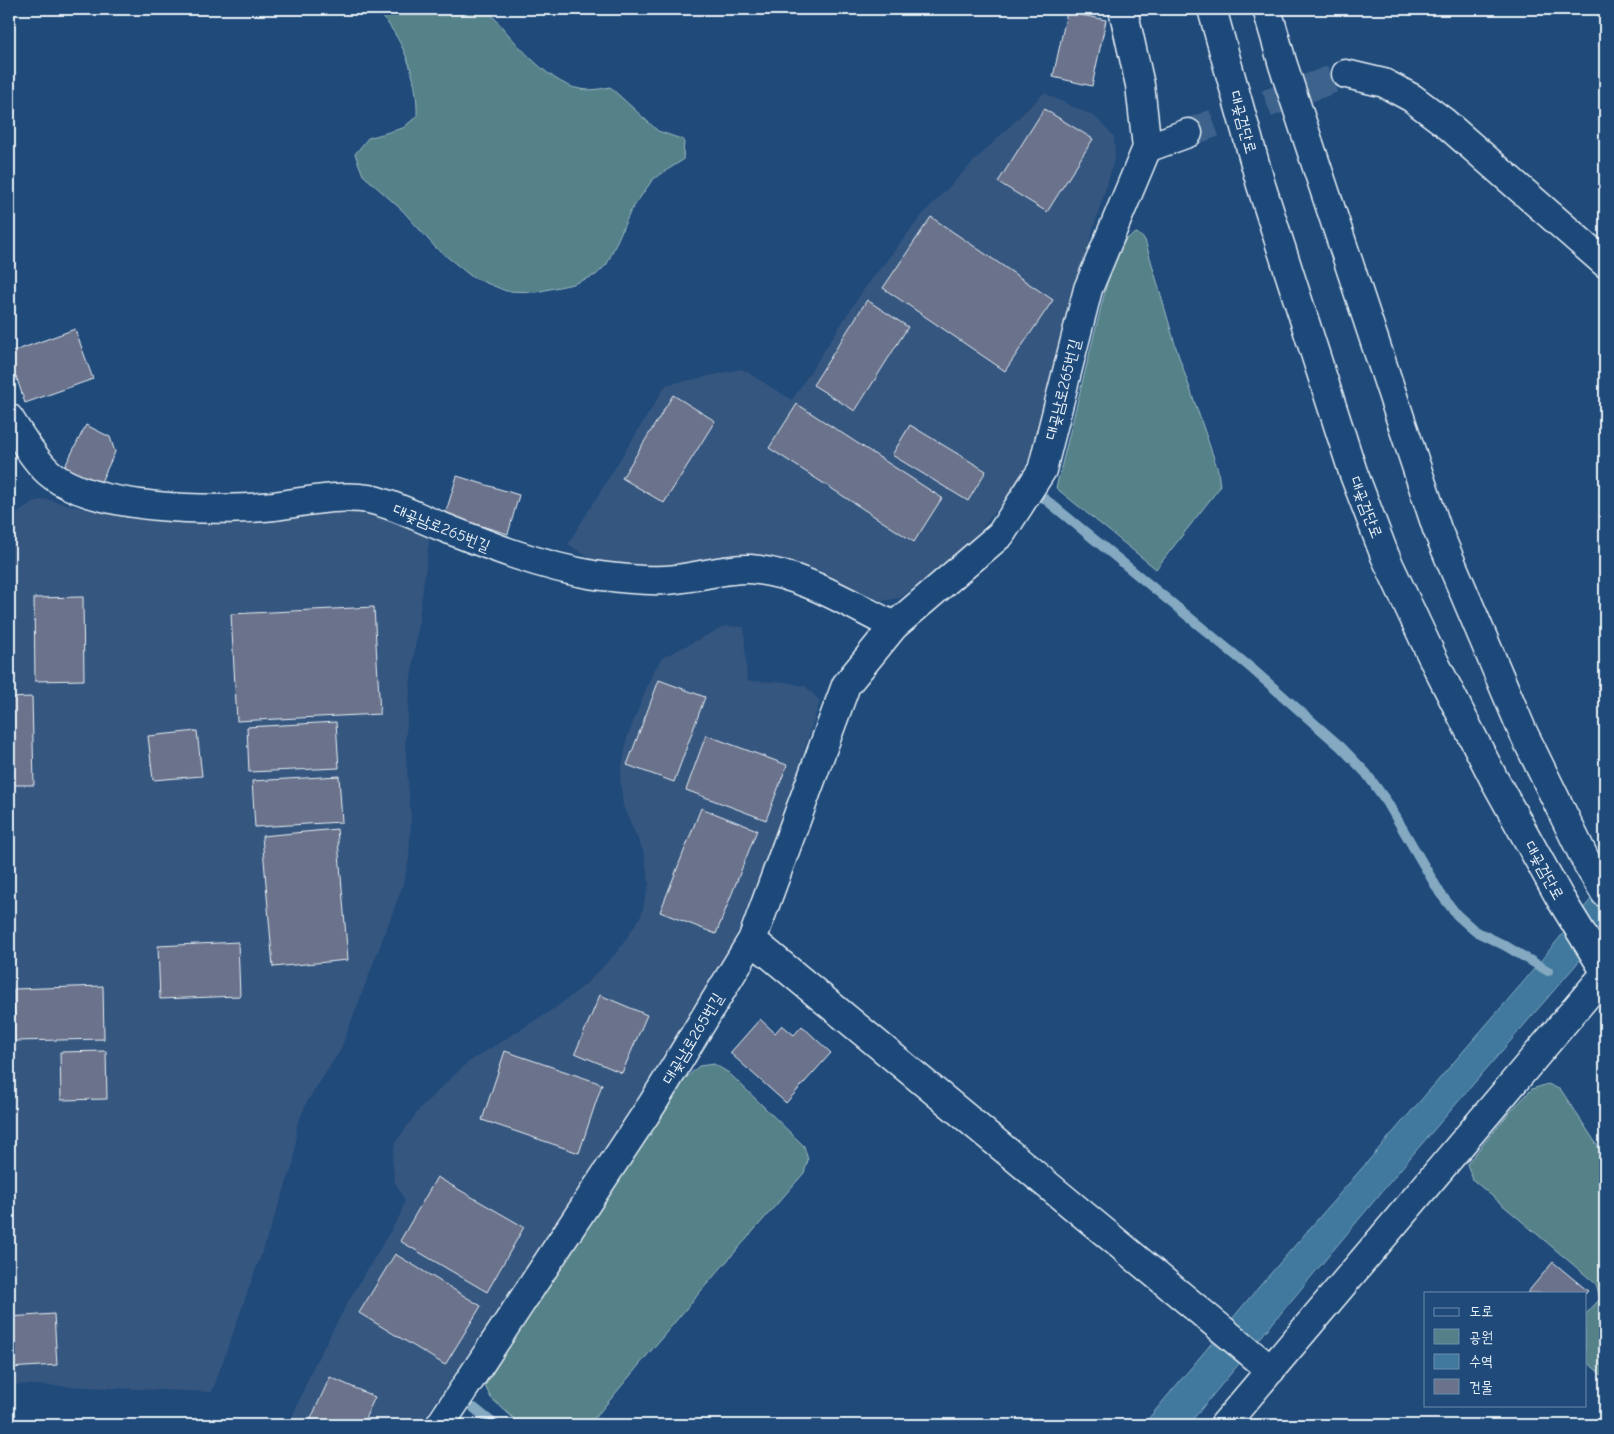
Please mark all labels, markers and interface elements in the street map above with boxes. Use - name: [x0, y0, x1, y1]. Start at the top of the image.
- street label: 대곶검단로: [1226, 89, 1260, 156]
- street label: 대곶남로265번길: [1042, 337, 1084, 441]
- street label: 대곶검단로: [1346, 474, 1386, 541]
- street label: 대곶남로265번길: [391, 500, 493, 556]
- street label: 대곶검단로: [1521, 838, 1568, 903]
- street label: 대곶남로265번길: [659, 990, 727, 1087]
- legend: [1424, 1292, 1586, 1406]
- text: 도로: [1469, 1302, 1493, 1320]
- text: 공원: [1469, 1328, 1493, 1346]
- text: 수역: [1469, 1352, 1493, 1370]
- text: 건물: [1469, 1378, 1493, 1396]

